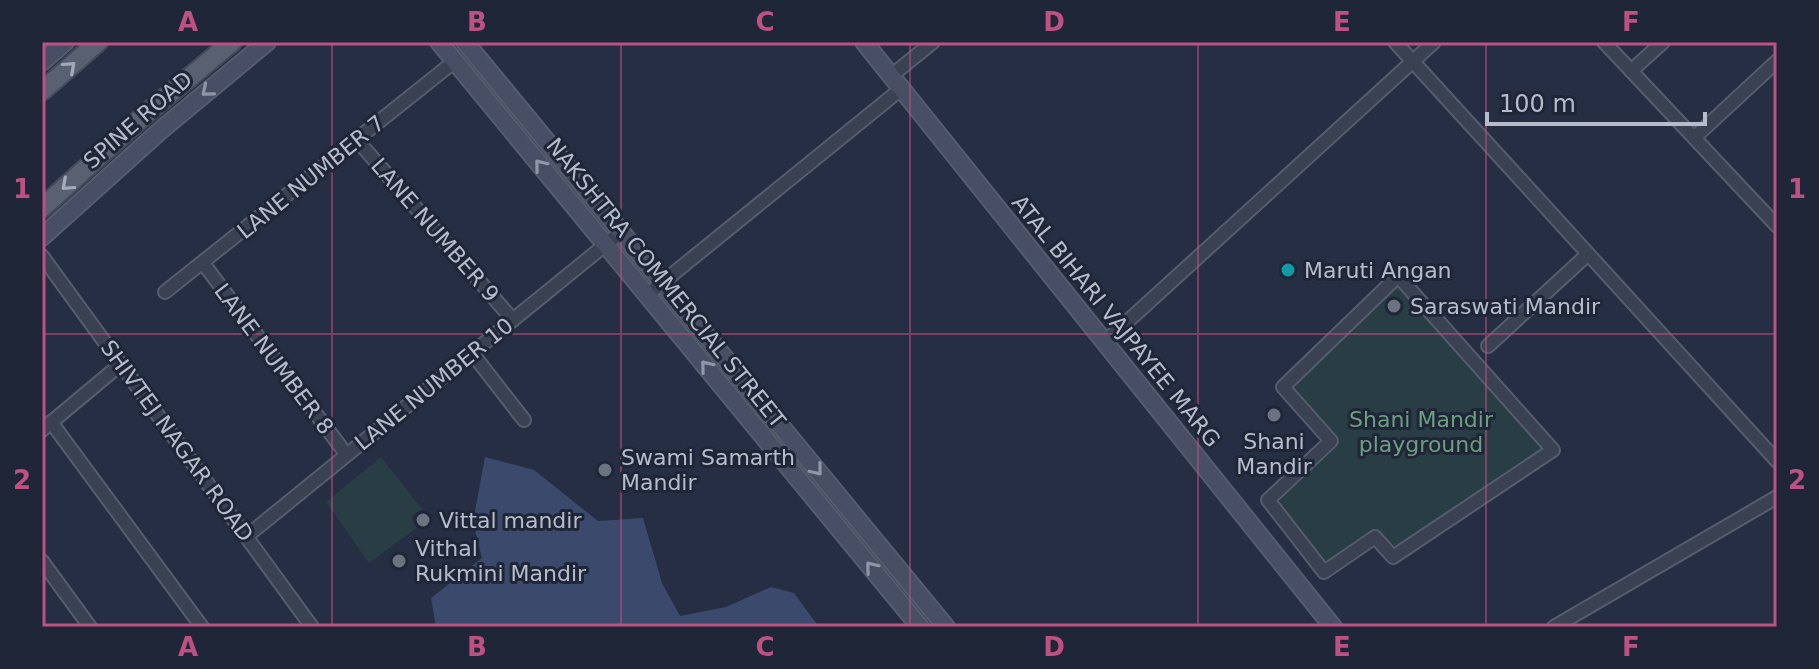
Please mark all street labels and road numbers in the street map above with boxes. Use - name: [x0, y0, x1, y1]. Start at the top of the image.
- street label: SPINE ROAD: [79, 66, 197, 174]
- street label: LANE NUMBER 7: [232, 110, 390, 244]
- street label: NAKSHTRA COMMERCIAL STREET: [541, 133, 791, 433]
- street label: LANE NUMBER 9: [366, 153, 504, 307]
- street label: ATAL BIHARI VAJPAYEE MARG: [1007, 190, 1225, 452]
- street label: LANE NUMBER 8: [209, 279, 339, 439]
- street label: LANE NUMBER 10: [350, 313, 518, 455]
- street label: SHIVTEJ NAGAR ROAD: [96, 336, 258, 546]

